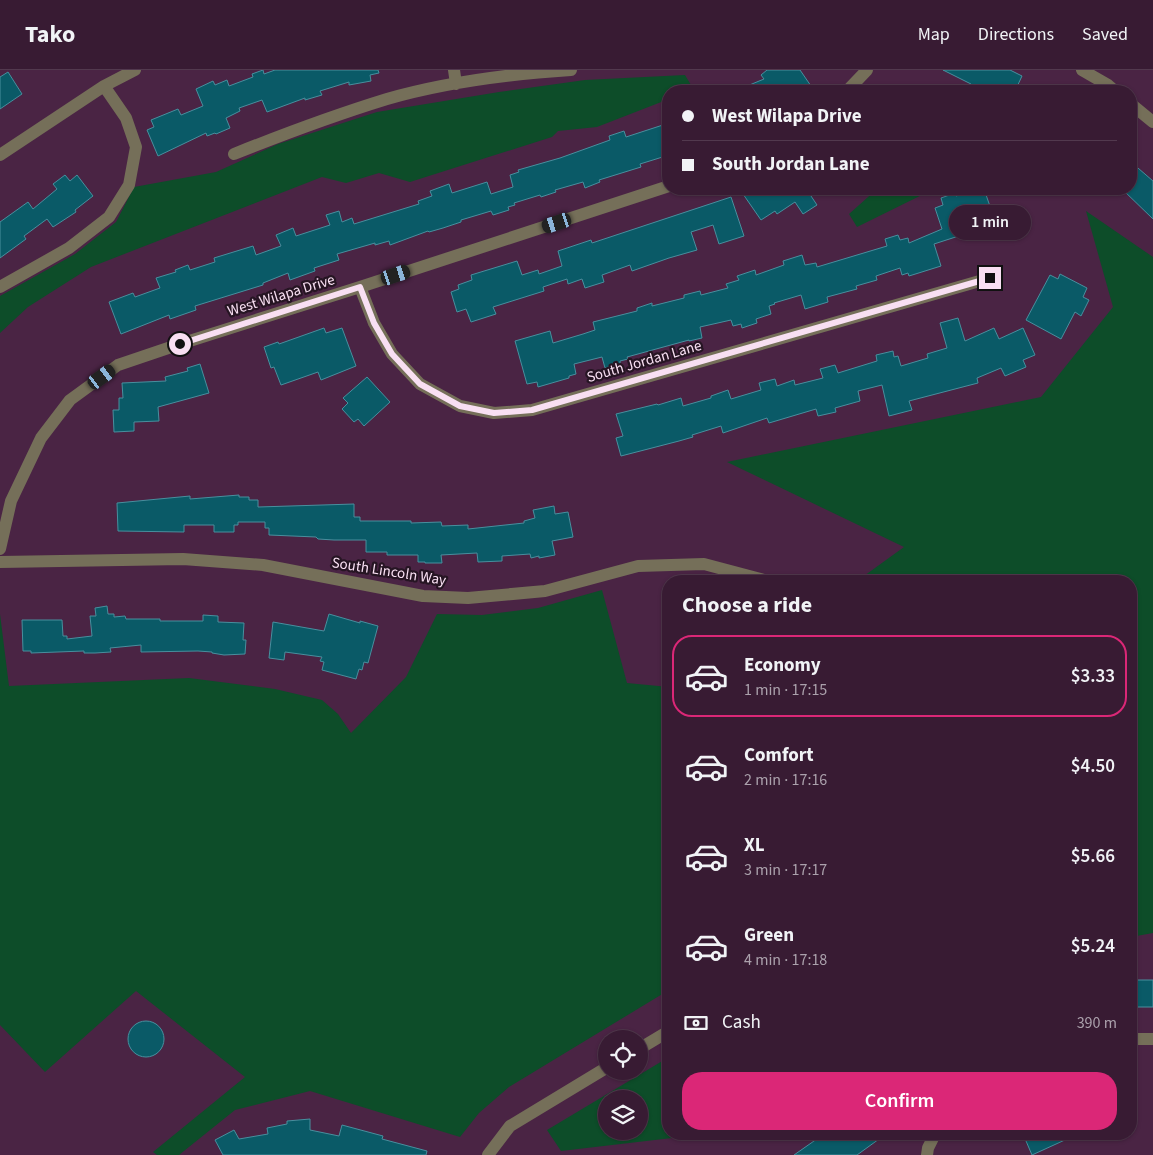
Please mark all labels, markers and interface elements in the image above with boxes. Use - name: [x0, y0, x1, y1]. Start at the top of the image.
- text: Tako: [25, 17, 75, 52]
- text: Map: [918, 22, 950, 47]
- text: Directions: [978, 22, 1054, 47]
- text: Saved: [1082, 22, 1128, 47]
- text: West Wilapa Drive: [712, 103, 862, 130]
- text: South Jordan Lane: [712, 151, 870, 178]
- callout: 1 min: [949, 206, 1031, 240]
- car: [540, 211, 573, 235]
- text: 1 min: [971, 211, 1009, 233]
- car: [379, 263, 412, 287]
- route end: [979, 267, 1001, 289]
- street label: West Wilapa Drive: [225, 269, 337, 322]
- route start: [169, 333, 191, 355]
- street label: South Jordan Lane: [584, 335, 704, 388]
- car: [85, 362, 118, 392]
- street label: South Lincoln Way: [330, 552, 448, 591]
- text: Choose a ride: [682, 589, 812, 621]
- text: Economy: [744, 652, 821, 679]
- icon: car: [684, 654, 729, 699]
- text: $3.33: [1071, 663, 1115, 690]
- text: 1 min · 17:15: [744, 679, 827, 701]
- text: Comfort: [744, 742, 814, 769]
- icon: car: [684, 744, 729, 789]
- text: $4.50: [1071, 753, 1115, 780]
- text: 2 min · 17:16: [744, 769, 827, 791]
- text: XL: [744, 832, 765, 859]
- icon: car: [684, 834, 729, 879]
- text: $5.66: [1071, 843, 1115, 870]
- text: 3 min · 17:17: [744, 859, 827, 881]
- text: Green: [744, 922, 794, 949]
- icon: car: [684, 924, 729, 969]
- text: $5.24: [1071, 933, 1115, 960]
- text: 4 min · 17:18: [744, 949, 827, 971]
- icon: cash: [682, 1009, 710, 1037]
- text: Cash: [722, 1009, 761, 1036]
- text: 390 m: [1077, 1012, 1117, 1034]
- map controls: [598, 1030, 648, 1140]
- button: locate: [598, 1030, 648, 1080]
- button: Confirm: [682, 1072, 1117, 1130]
- button: layers: [598, 1090, 648, 1140]

